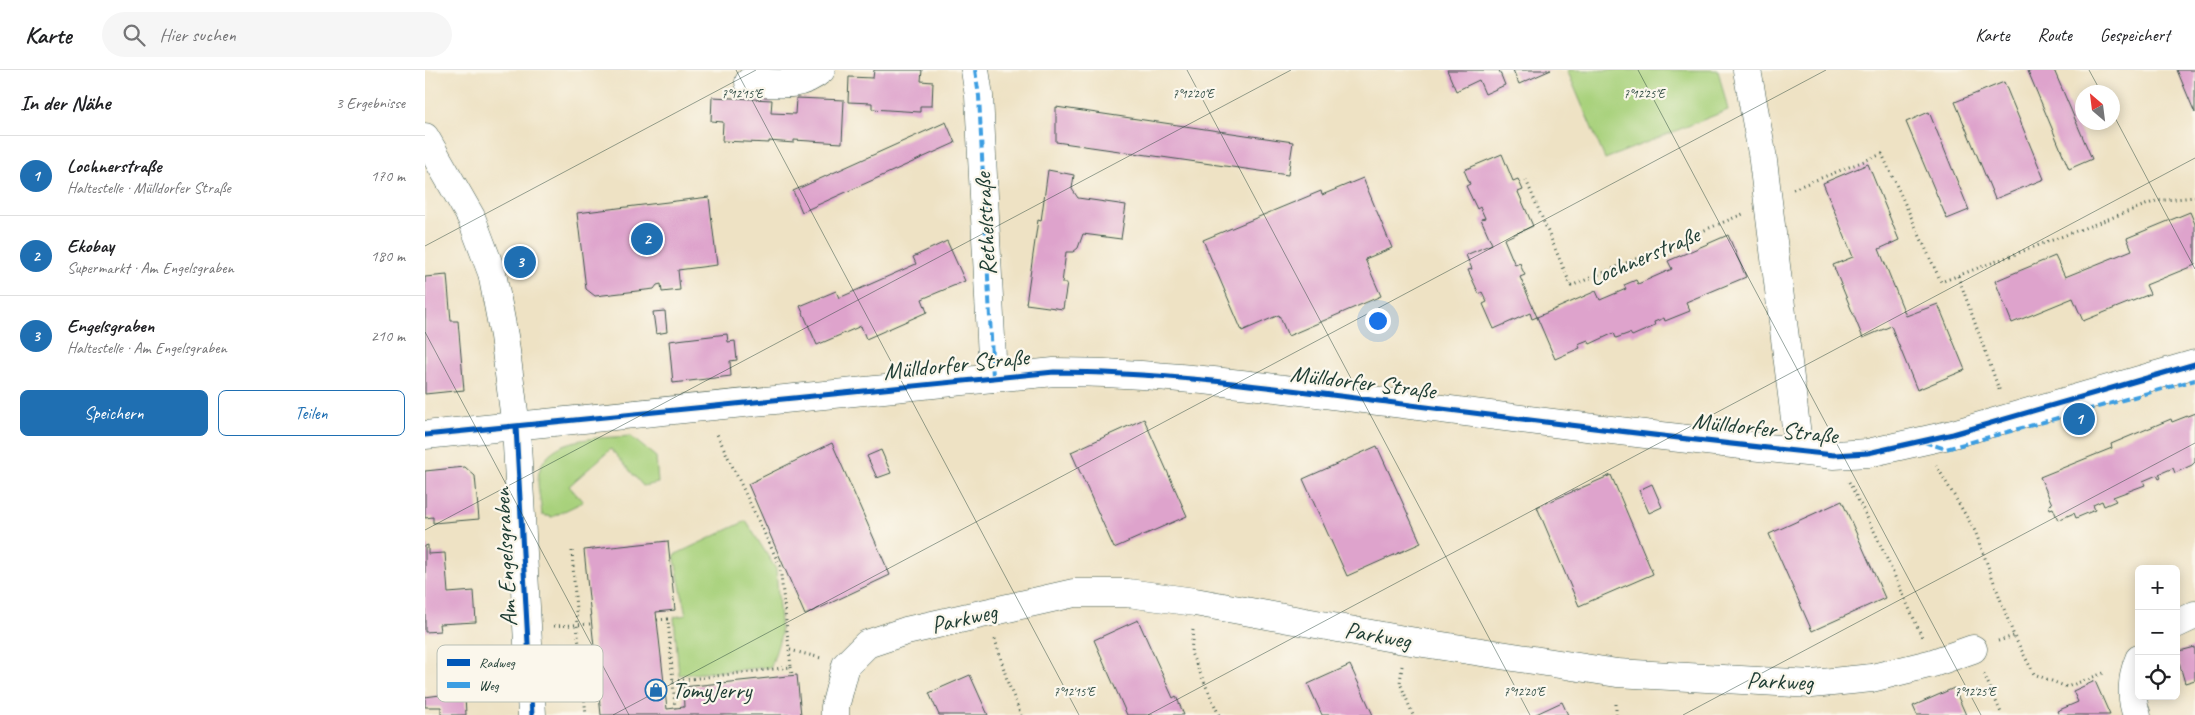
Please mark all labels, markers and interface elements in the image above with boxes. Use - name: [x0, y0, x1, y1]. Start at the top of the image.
- search box: [102, 12, 452, 57]
- text: Karte: [25, 20, 72, 50]
- icon: search: [120, 21, 148, 49]
- text: Hier suchen: [160, 23, 236, 47]
- text: Karte: [1975, 24, 2010, 46]
- text: Route: [2038, 24, 2072, 46]
- text: Gespeichert: [2100, 24, 2170, 46]
- north arrow: [2075, 85, 2120, 130]
- text: 7°12'15"E: [722, 86, 764, 102]
- text: 7°12'20"E: [1173, 86, 1215, 102]
- text: 7°12'25"E: [1624, 86, 1666, 102]
- text: In der Nähe: [20, 90, 110, 116]
- text: 3 Ergebnisse: [336, 93, 405, 113]
- text: Lochnerstraße: [67, 154, 161, 178]
- text: 1: [32, 166, 40, 186]
- text: 170 m: [371, 166, 405, 186]
- street label: Rethelstraße: [967, 170, 1003, 276]
- text: Haltestelle · Mülldorfer Straße: [67, 178, 231, 198]
- street label: Lochnerstraße: [1584, 218, 1706, 293]
- pin: 2: [631, 220, 663, 258]
- text: Ekobay: [67, 234, 114, 258]
- pin: 3: [504, 243, 536, 281]
- text: 2: [32, 246, 40, 266]
- text: 180 m: [371, 246, 405, 266]
- text: Supermarkt · Am Engelsgraben: [67, 258, 234, 278]
- your location: [1365, 308, 1391, 334]
- text: Engelsgraben: [67, 314, 154, 338]
- text: 3: [32, 326, 40, 346]
- text: 210 m: [371, 326, 405, 346]
- text: Haltestelle · Am Engelsgraben: [67, 338, 227, 358]
- street label: Mülldorfer Straße: [882, 341, 1032, 387]
- street label: Mülldorfer Straße: [1289, 358, 1439, 406]
- button: Speichern: [20, 390, 208, 436]
- button: Teilen: [218, 390, 405, 436]
- pin: 1: [2063, 400, 2095, 438]
- street label: Mülldorfer Straße: [1691, 405, 1841, 451]
- street label: Am Engelsgraben: [486, 485, 524, 628]
- map controls: [2135, 565, 2180, 700]
- button: +: [2135, 565, 2180, 610]
- street label: Parkweg: [928, 596, 1001, 640]
- button: −: [2135, 610, 2180, 655]
- street label: Parkweg: [1343, 614, 1415, 656]
- legend: [437, 645, 603, 702]
- text: Radweg: [479, 654, 516, 671]
- button: locate: [2135, 655, 2180, 700]
- street label: Parkweg: [1746, 665, 1815, 697]
- place label: TomyJerry: [672, 675, 753, 705]
- text: Weg: [479, 677, 500, 694]
- shop icon: TomyJerry: [644, 678, 668, 702]
- text: 7°12'15"E: [1054, 684, 1096, 700]
- text: 7°12'20"E: [1504, 684, 1546, 700]
- text: 7°12'25"E: [1955, 684, 1997, 700]

